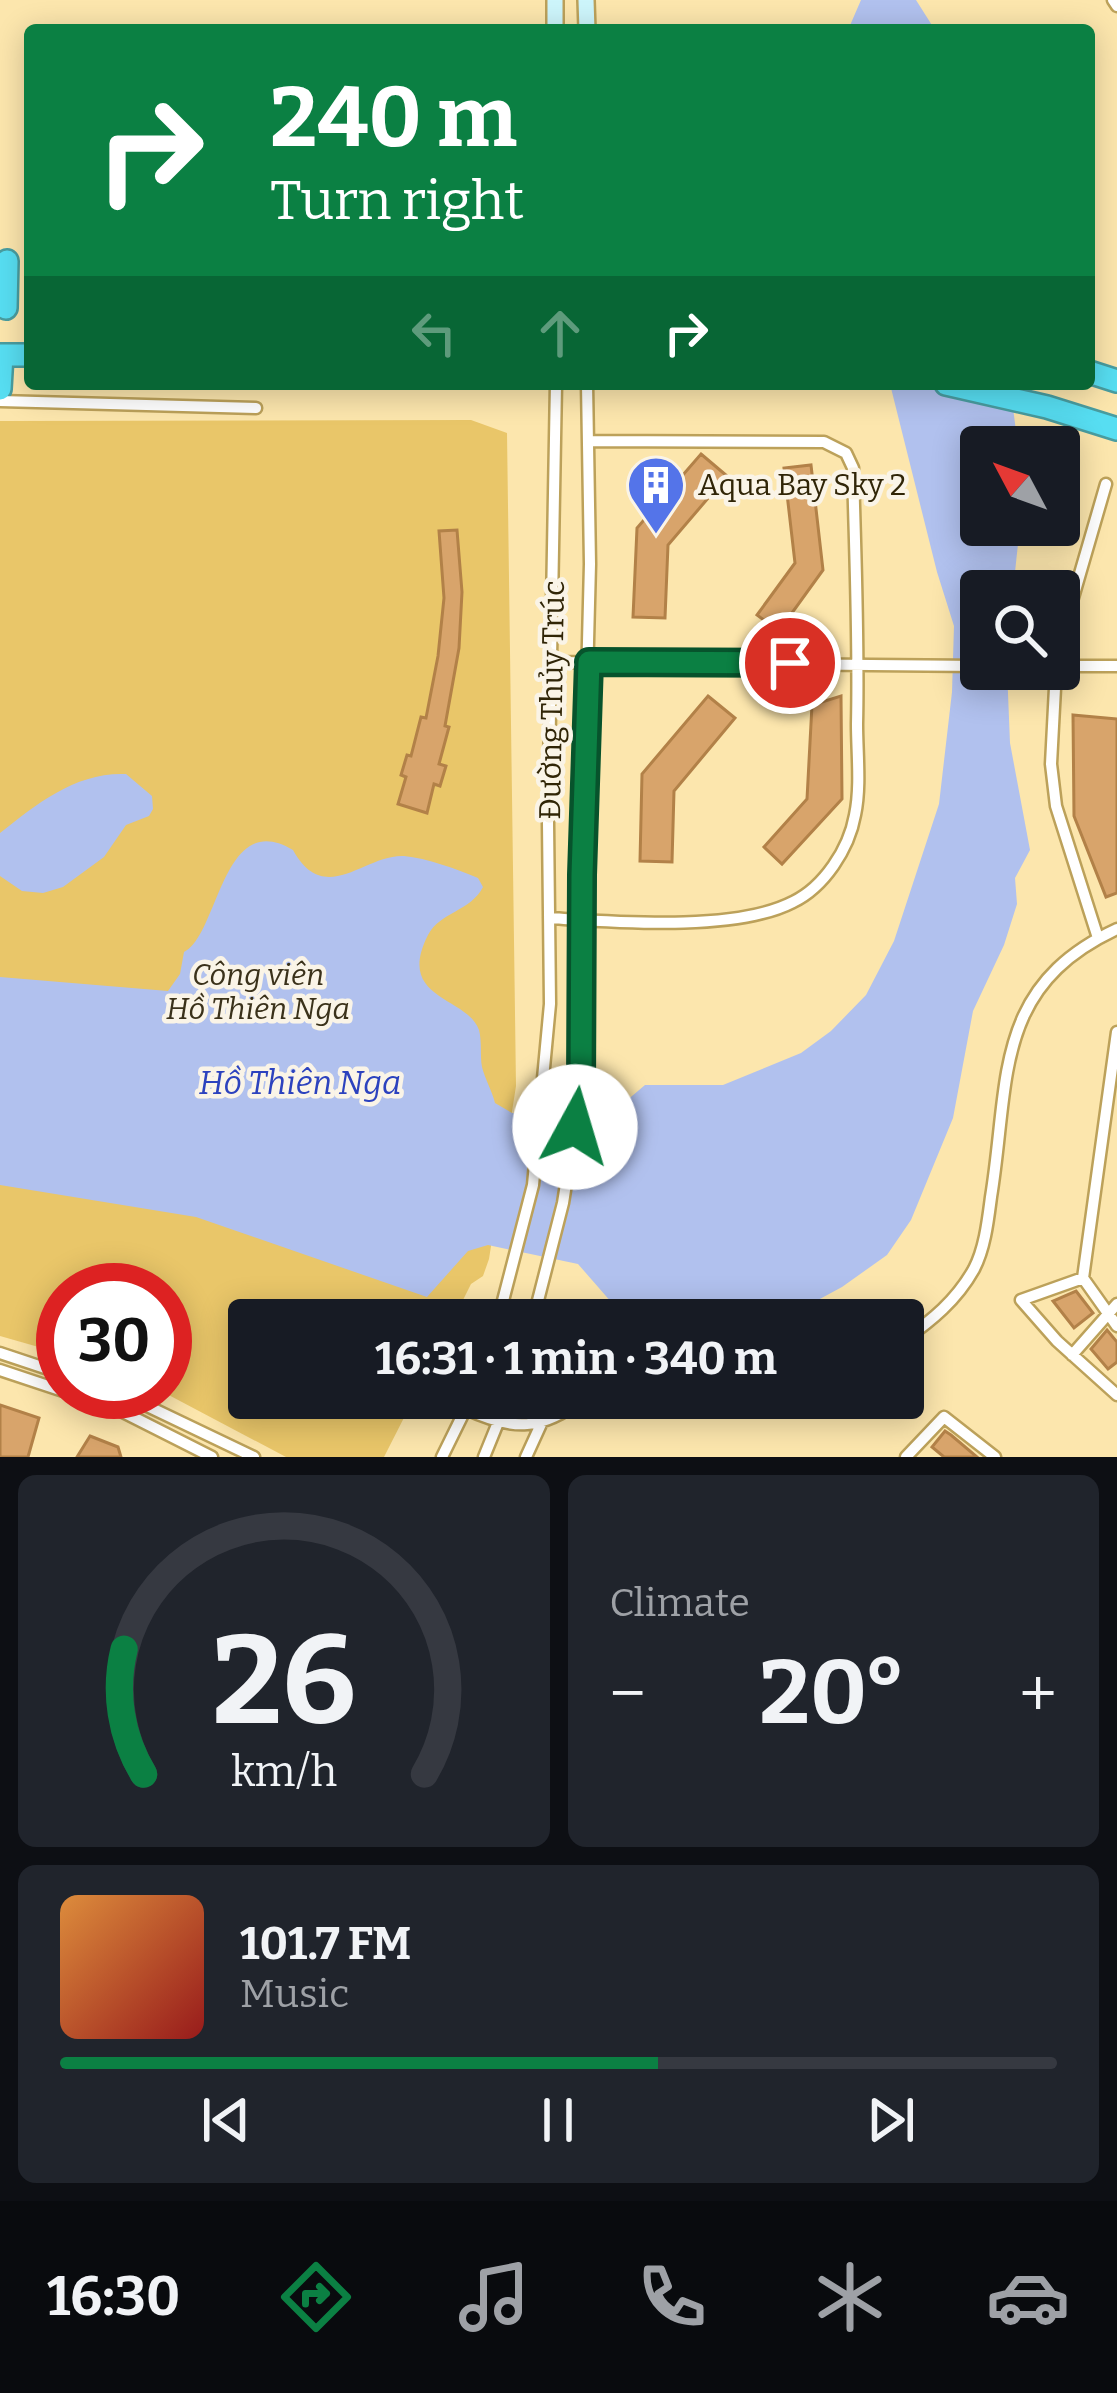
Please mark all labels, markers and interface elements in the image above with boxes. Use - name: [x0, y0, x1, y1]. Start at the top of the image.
- text: 240 m: [270, 67, 517, 168]
- icon: right: [72, 72, 228, 228]
- text: Turn right: [270, 169, 524, 233]
- icon: left: [401, 300, 467, 366]
- icon: ahead: [527, 300, 593, 366]
- icon: right: [653, 300, 719, 366]
- north arrow: [960, 426, 1080, 546]
- map controls: [960, 426, 1080, 690]
- building icon: Aqua Bay Sky 2: [625, 454, 687, 536]
- place label: Aqua Bay Sky 2: [698, 467, 906, 503]
- button: search: [960, 570, 1080, 690]
- street label: Đường Thủy Trúc: [532, 580, 572, 820]
- pin: [739, 612, 841, 714]
- icon: arrive: [757, 630, 823, 696]
- park label: Công viên Hồ Thiên Nga: [166, 957, 350, 1027]
- water label: Hồ Thiên Nga: [199, 1063, 401, 1103]
- position arrow: [512, 1064, 638, 1190]
- speed limit sign: 30: [36, 1263, 192, 1419]
- text: 16:31 · 1 min · 340 m: [375, 1332, 777, 1386]
- text: Climate: [610, 1580, 750, 1626]
- text: 26: [212, 1606, 356, 1756]
- text: 20°: [759, 1639, 906, 1747]
- text: −: [610, 1654, 646, 1733]
- text: +: [1019, 1654, 1057, 1733]
- text: km/h: [231, 1746, 337, 1797]
- text: 101.7 FM: [240, 1917, 411, 1971]
- text: Music: [240, 1971, 349, 2017]
- icon: previous: [193, 2087, 259, 2153]
- icon: pause: [525, 2087, 591, 2153]
- icon: next: [858, 2087, 924, 2153]
- icon: directions: [274, 2255, 358, 2339]
- icon: music: [452, 2255, 536, 2339]
- icon: phone: [630, 2255, 714, 2339]
- icon: climate: [808, 2255, 892, 2339]
- icon: car: [986, 2255, 1070, 2339]
- text: 16:30: [47, 2265, 180, 2329]

